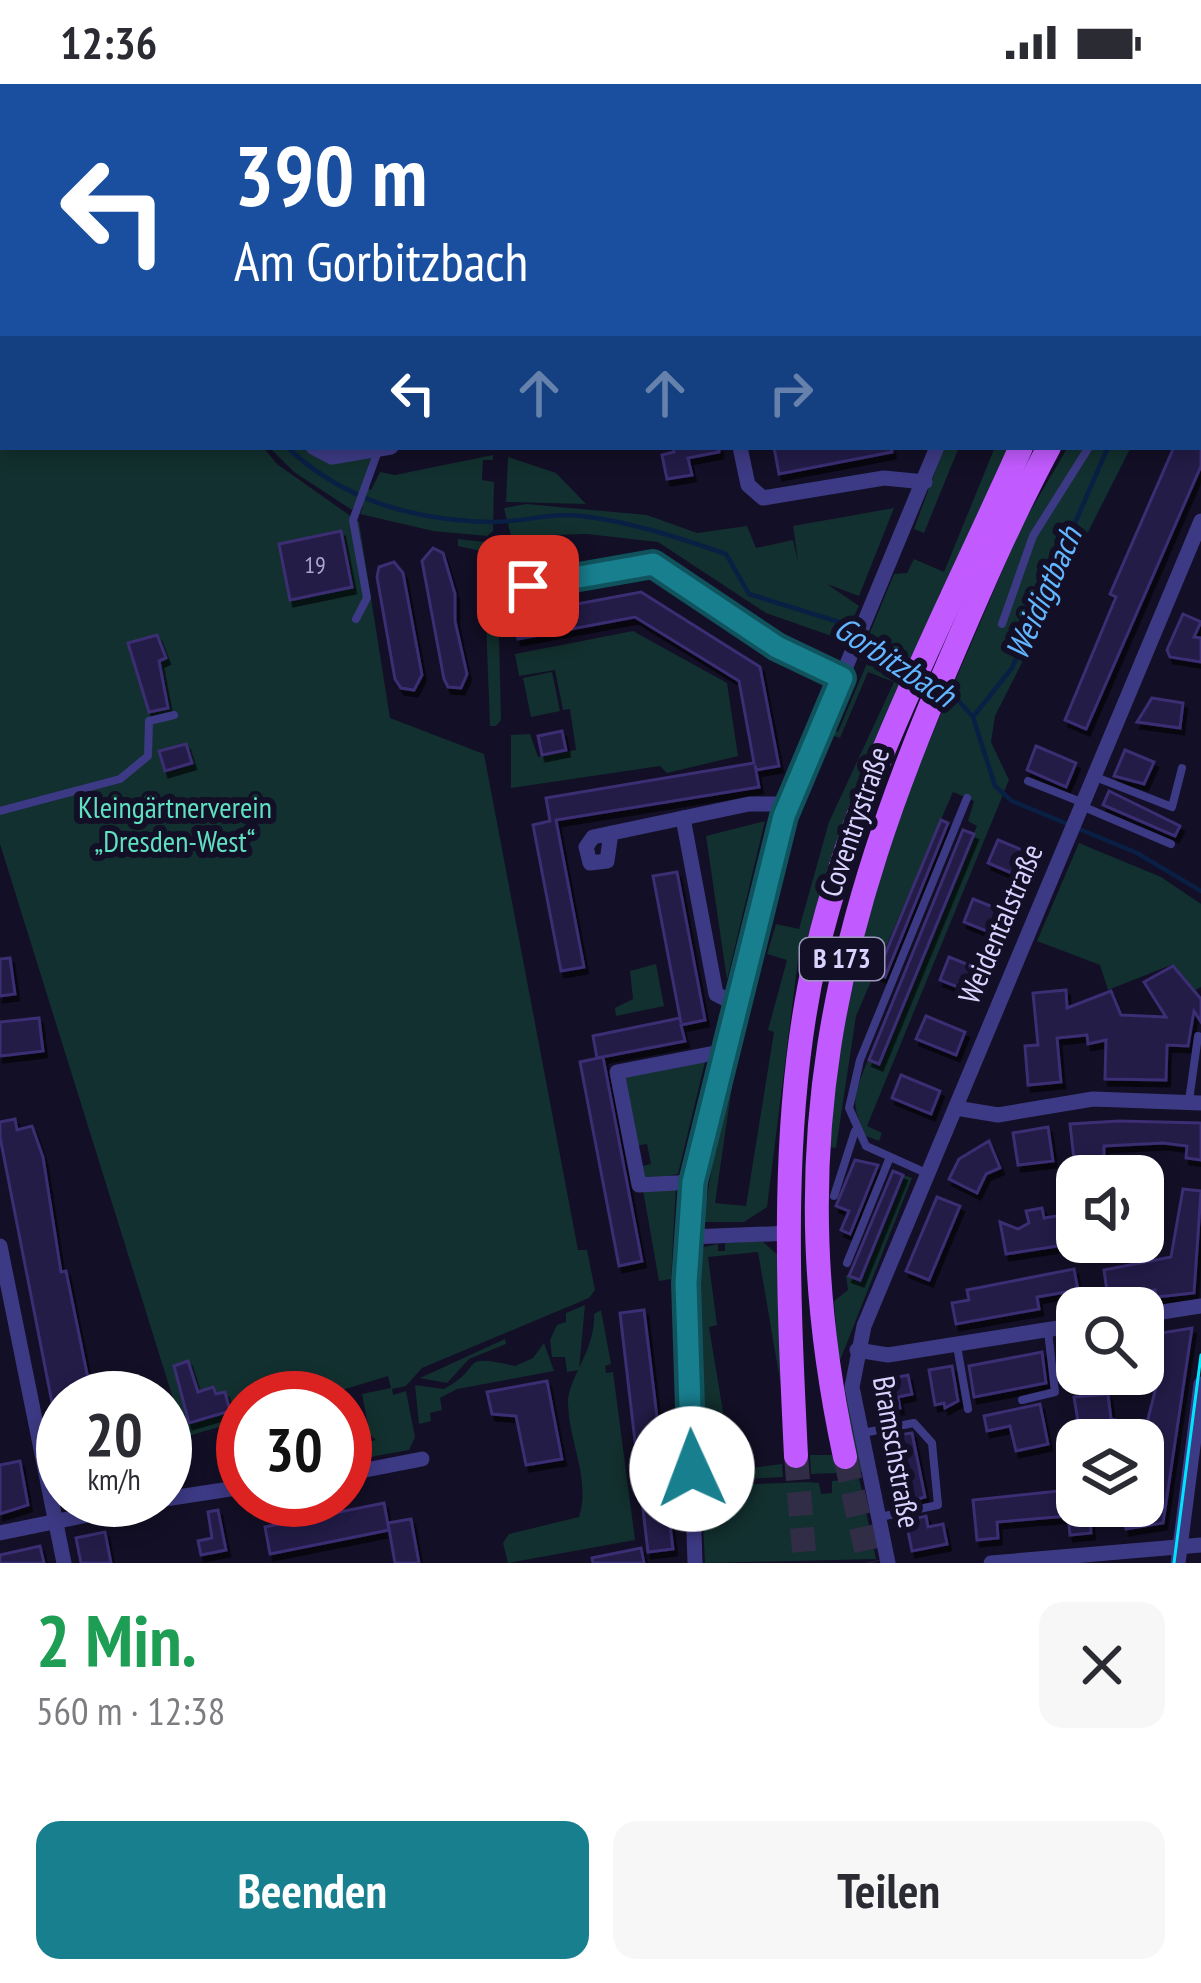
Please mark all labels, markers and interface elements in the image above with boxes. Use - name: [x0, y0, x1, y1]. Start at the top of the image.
- text: 12:36: [60, 13, 157, 71]
- text: 390 m: [234, 120, 427, 229]
- icon: left: [36, 132, 192, 288]
- text: Am Gorbitzbach: [234, 226, 528, 296]
- icon: left: [380, 360, 446, 426]
- icon: ahead: [506, 360, 572, 426]
- icon: ahead: [632, 360, 698, 426]
- icon: right: [758, 360, 824, 426]
- water label: Weidigtbach: [994, 519, 1091, 666]
- pin: [477, 535, 579, 637]
- house number: 19: [304, 549, 326, 580]
- icon: arrive: [495, 553, 561, 619]
- water label: Gorbitzbach: [827, 606, 965, 716]
- street label: Coventrystraße: [810, 741, 897, 902]
- park label: Kleingärtnerverein „Dresden-West“: [78, 787, 272, 860]
- street label: Weidentalstraße: [949, 838, 1051, 1009]
- road number: B 173: [800, 938, 884, 980]
- map controls: [1056, 1155, 1164, 1527]
- button: sound: [1056, 1155, 1164, 1263]
- button: search: [1056, 1287, 1164, 1395]
- speed limit sign: 30: [216, 1371, 372, 1527]
- street label: Bramschstraße: [865, 1373, 930, 1531]
- text: 20: [85, 1395, 143, 1473]
- position arrow: [629, 1406, 755, 1532]
- button: layers: [1056, 1419, 1164, 1527]
- text: km/h: [87, 1459, 141, 1498]
- text: 2 Min.: [36, 1593, 197, 1686]
- button: close: [1039, 1602, 1165, 1728]
- text: 560 m · 12:38: [36, 1685, 225, 1736]
- button: Beenden: [36, 1821, 589, 1959]
- button: Teilen: [613, 1821, 1165, 1959]

